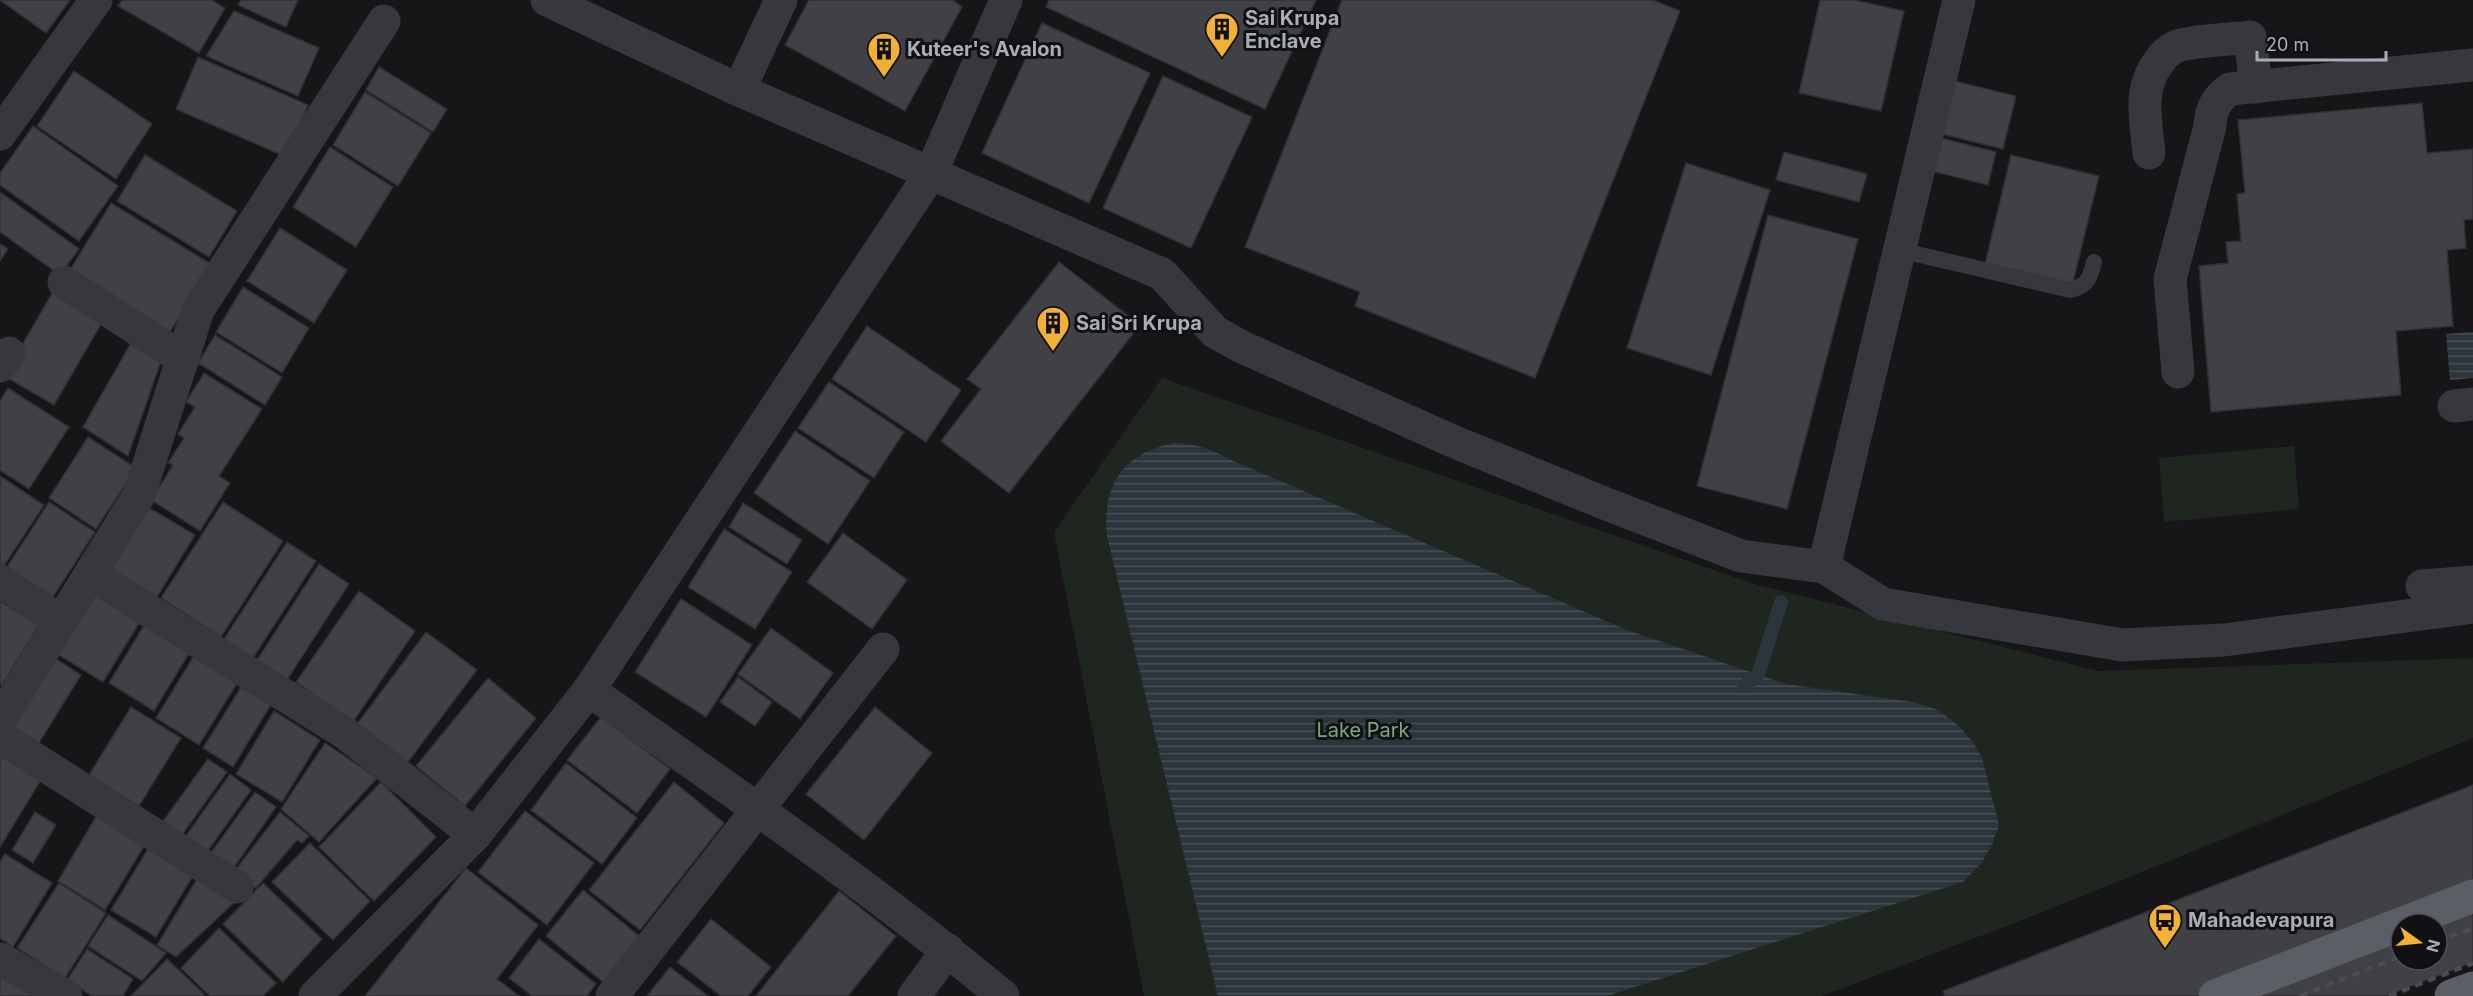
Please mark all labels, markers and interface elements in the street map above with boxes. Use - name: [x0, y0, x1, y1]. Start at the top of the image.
- place label: Sai Krupa Enclave: [1245, 6, 1339, 53]
- building icon: Sai Krupa Enclave: [1204, 11, 1240, 58]
- scale bar: [2257, 24, 2386, 62]
- building icon: Kuteer's Avalon: [866, 31, 902, 78]
- text: 20 m: [2266, 34, 2309, 55]
- place label: Kuteer's Avalon: [907, 37, 1062, 61]
- building icon: Sai Sri Krupa: [1035, 305, 1071, 352]
- place label: Sai Sri Krupa: [1076, 311, 1202, 335]
- park label: Lake Park: [1316, 718, 1410, 742]
- bus stop icon: Mahadevapura: [2147, 902, 2183, 949]
- place label: Mahadevapura: [2188, 908, 2334, 932]
- north arrow: [2389, 912, 2449, 972]
- text: N: [2422, 937, 2445, 954]

